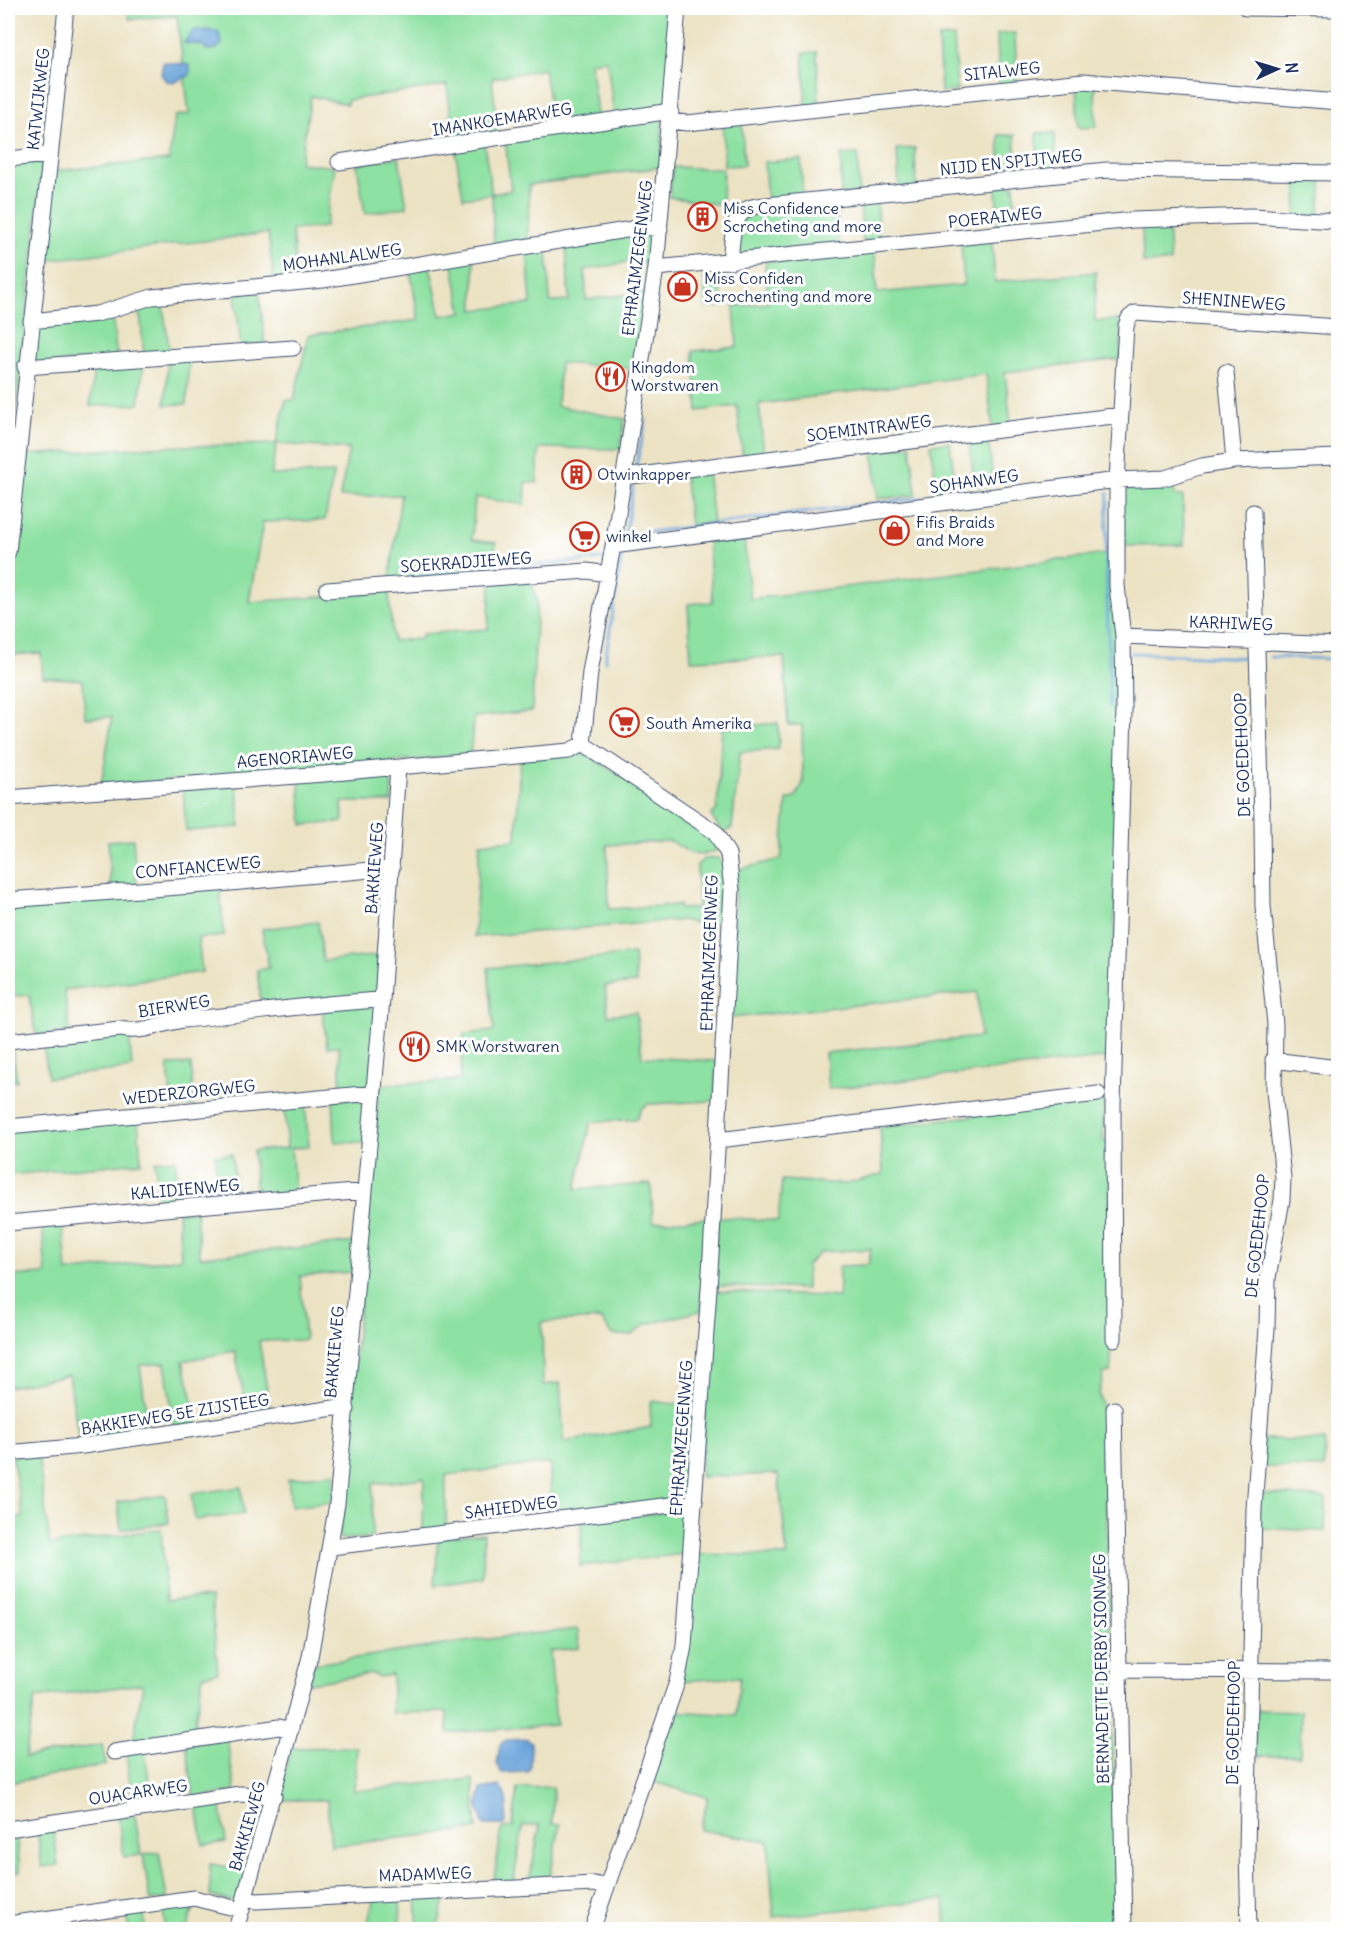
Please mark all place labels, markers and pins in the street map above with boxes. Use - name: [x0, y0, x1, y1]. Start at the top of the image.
- place label: Miss Confidence Scrocheting and more: [723, 198, 882, 236]
- building icon: Miss Confidence Scrocheting and more: [686, 201, 718, 233]
- place label: Miss Confiden Scrochenting and more: [704, 268, 872, 306]
- shop icon: Miss Confiden Scrochenting and more: [667, 271, 699, 303]
- place label: Kingdom Worstwaren: [631, 357, 719, 395]
- restaurant icon: Kingdom Worstwaren: [594, 360, 626, 392]
- building icon: Otwinkapper: [560, 458, 592, 490]
- place label: Otwinkapper: [597, 464, 691, 484]
- place label: Fifis Braids and More: [916, 512, 995, 550]
- shop icon: Fifis Braids and More: [879, 515, 911, 547]
- supermarket icon: winkel: [569, 520, 601, 552]
- place label: winkel: [606, 526, 652, 546]
- supermarket icon: South Amerika: [609, 707, 641, 739]
- place label: South Amerika: [646, 713, 752, 733]
- restaurant icon: SMK Worstwaren: [399, 1030, 431, 1062]
- place label: SMK Worstwaren: [436, 1036, 559, 1056]

